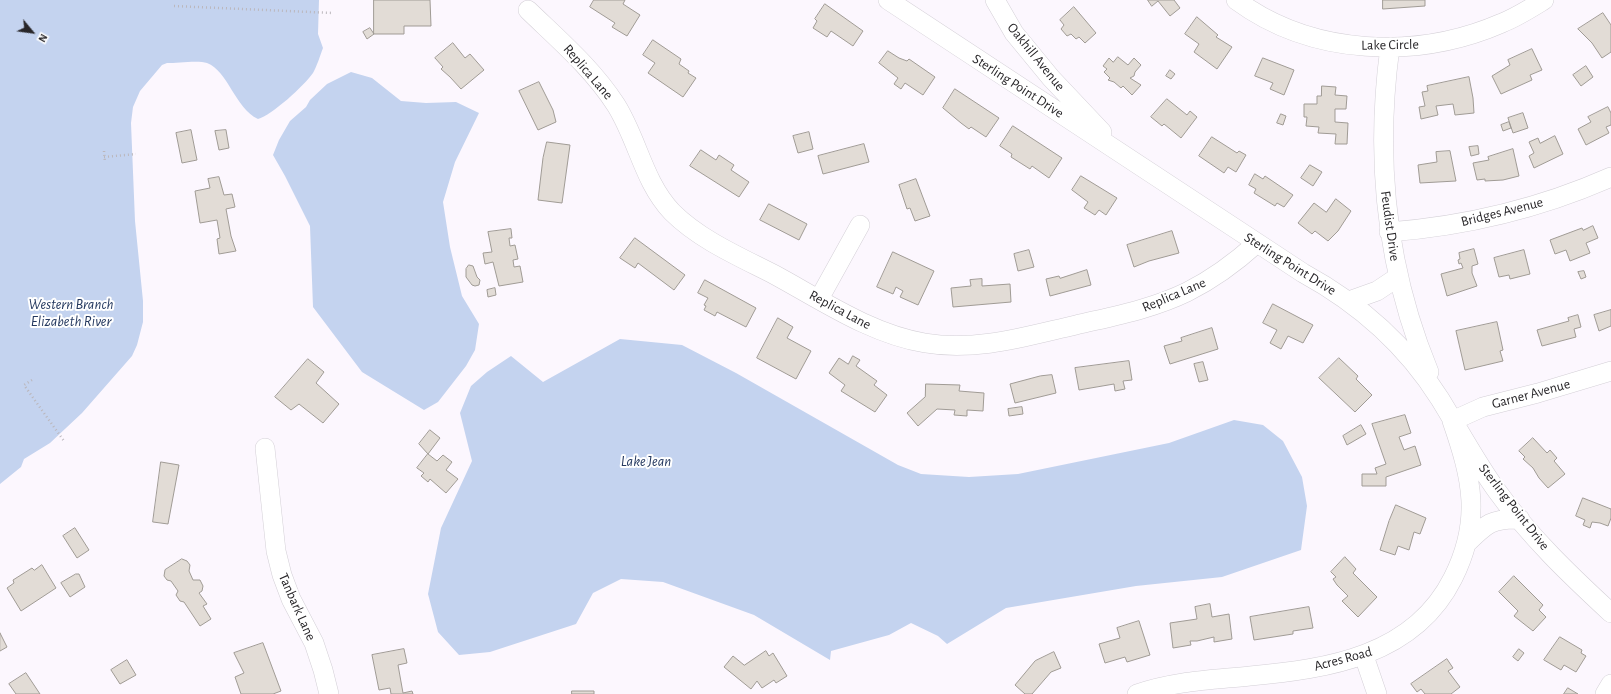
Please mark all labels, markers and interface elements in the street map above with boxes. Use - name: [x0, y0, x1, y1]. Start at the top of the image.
- north arrow: [12, 12, 52, 52]
- street label: Oakhill Avenue: [1004, 20, 1068, 94]
- text: N: [36, 32, 50, 44]
- street label: Lake Circle: [1361, 36, 1419, 54]
- street label: Replica Lane: [560, 41, 616, 103]
- street label: Sterling Point Drive: [969, 50, 1067, 122]
- street label: Feudist Drive: [1377, 190, 1403, 262]
- street label: Bridges Avenue: [1459, 194, 1545, 230]
- street label: Sterling Point Drive: [1241, 229, 1339, 299]
- street label: Replica Lane: [1140, 274, 1208, 316]
- street label: Replica Lane: [806, 287, 874, 333]
- water label: Western Branch Elizabeth River: [29, 295, 113, 330]
- street label: Garner Avenue: [1490, 375, 1572, 413]
- water label: Lake Jean: [621, 452, 671, 470]
- street label: Sterling Point Drive: [1475, 460, 1553, 554]
- street label: Tanbark Lane: [275, 571, 319, 643]
- street label: Acres Road: [1312, 643, 1374, 675]

